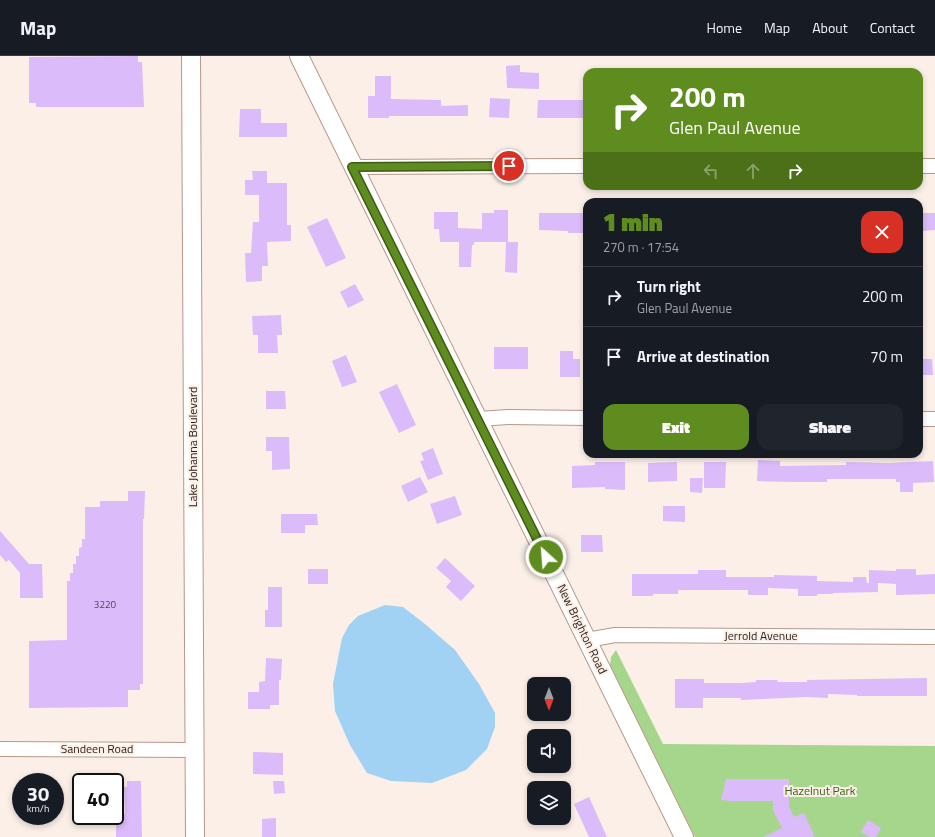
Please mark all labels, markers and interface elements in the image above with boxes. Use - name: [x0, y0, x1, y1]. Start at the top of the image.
- text: Map: [20, 13, 56, 42]
- text: Home: [707, 17, 742, 38]
- text: Map: [764, 17, 790, 38]
- text: About: [812, 17, 848, 38]
- text: Contact: [870, 17, 915, 38]
- text: 200 m: [669, 75, 746, 118]
- icon: right: [603, 84, 655, 136]
- text: Glen Paul Avenue: [669, 114, 801, 141]
- pin: [492, 149, 526, 183]
- icon: arrive: [498, 155, 520, 177]
- icon: left: [700, 160, 722, 182]
- icon: ahead: [742, 160, 764, 182]
- icon: right: [784, 160, 806, 182]
- text: 1 min: [603, 204, 663, 240]
- button: close: [861, 211, 903, 253]
- text: 270 m · 17:54: [603, 237, 679, 257]
- text: Turn right: [637, 275, 701, 298]
- text: 200 m: [862, 285, 903, 308]
- icon: right: [603, 286, 625, 308]
- text: Glen Paul Avenue: [637, 298, 732, 318]
- text: Arrive at destination: [637, 345, 770, 368]
- text: 70 m: [870, 345, 903, 368]
- icon: arrive: [603, 346, 625, 368]
- street label: Lake Johanna Boulevard: [183, 387, 202, 507]
- button: Exit: [603, 404, 749, 450]
- button: Share: [757, 404, 903, 450]
- position arrow: [525, 536, 567, 578]
- street label: New Brighton Road: [552, 580, 613, 677]
- house number: 3220: [94, 597, 117, 612]
- street label: Jerrold Avenue: [724, 626, 798, 645]
- north arrow: [527, 677, 571, 721]
- map controls: [527, 677, 571, 825]
- button: sound: [527, 729, 571, 773]
- street label: Sandeen Road: [61, 739, 133, 758]
- speed limit sign: 40: [72, 773, 124, 825]
- text: 30: [27, 778, 49, 809]
- button: layers: [527, 781, 571, 825]
- park label: Hazelnut Park: [784, 781, 856, 800]
- text: km/h: [27, 801, 49, 816]

